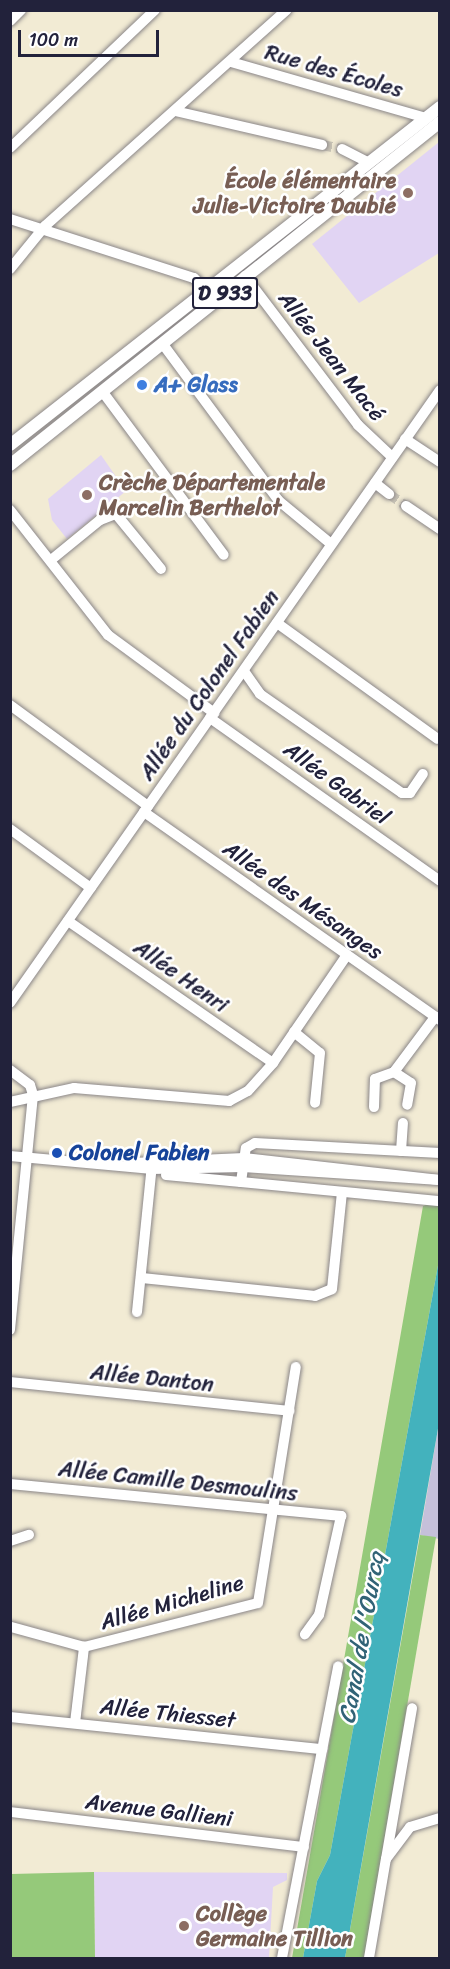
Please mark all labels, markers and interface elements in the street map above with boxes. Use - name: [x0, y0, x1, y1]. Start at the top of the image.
- scale bar: [21, 18, 162, 56]
- text: 100 m: [29, 24, 78, 56]
- street label: Rue des Écoles: [262, 39, 406, 103]
- place label: École élémentaire Julie-Victoire Daubié: [193, 167, 396, 218]
- marker: École élémentaire Julie-Victoire Daubié: [401, 186, 415, 200]
- road number: D 933: [192, 275, 258, 311]
- street label: Allée Jean Macé: [273, 286, 391, 426]
- place label: A+ Glass: [154, 372, 238, 398]
- marker: A+ Glass: [135, 378, 149, 392]
- place label: Crèche Départementale Marcelin Berthelot: [99, 469, 326, 520]
- marker: Crèche Départementale Marcelin Berthelot: [80, 488, 94, 502]
- street label: Allée du Colonel Fabien: [134, 585, 284, 785]
- street label: Allée Gabriel: [279, 736, 395, 830]
- street label: Allée des Mésanges: [218, 835, 388, 965]
- street label: Allée Henri: [129, 934, 233, 1018]
- place label: Colonel Fabien: [69, 1140, 209, 1166]
- marker: Colonel Fabien: [50, 1146, 64, 1160]
- street label: Allée Danton: [89, 1358, 215, 1398]
- street label: Allée Camille Desmoulins: [57, 1455, 299, 1507]
- water label: Canal de l'Ourcq: [333, 1550, 391, 1726]
- street label: Allée Micheline: [97, 1569, 247, 1635]
- street label: Allée Thiesset: [99, 1693, 237, 1733]
- street label: Avenue Gallieni: [84, 1788, 234, 1832]
- place label: Collège Germaine Tillion: [196, 1900, 353, 1952]
- marker: Collège Germaine Tillion: [177, 1919, 191, 1933]

